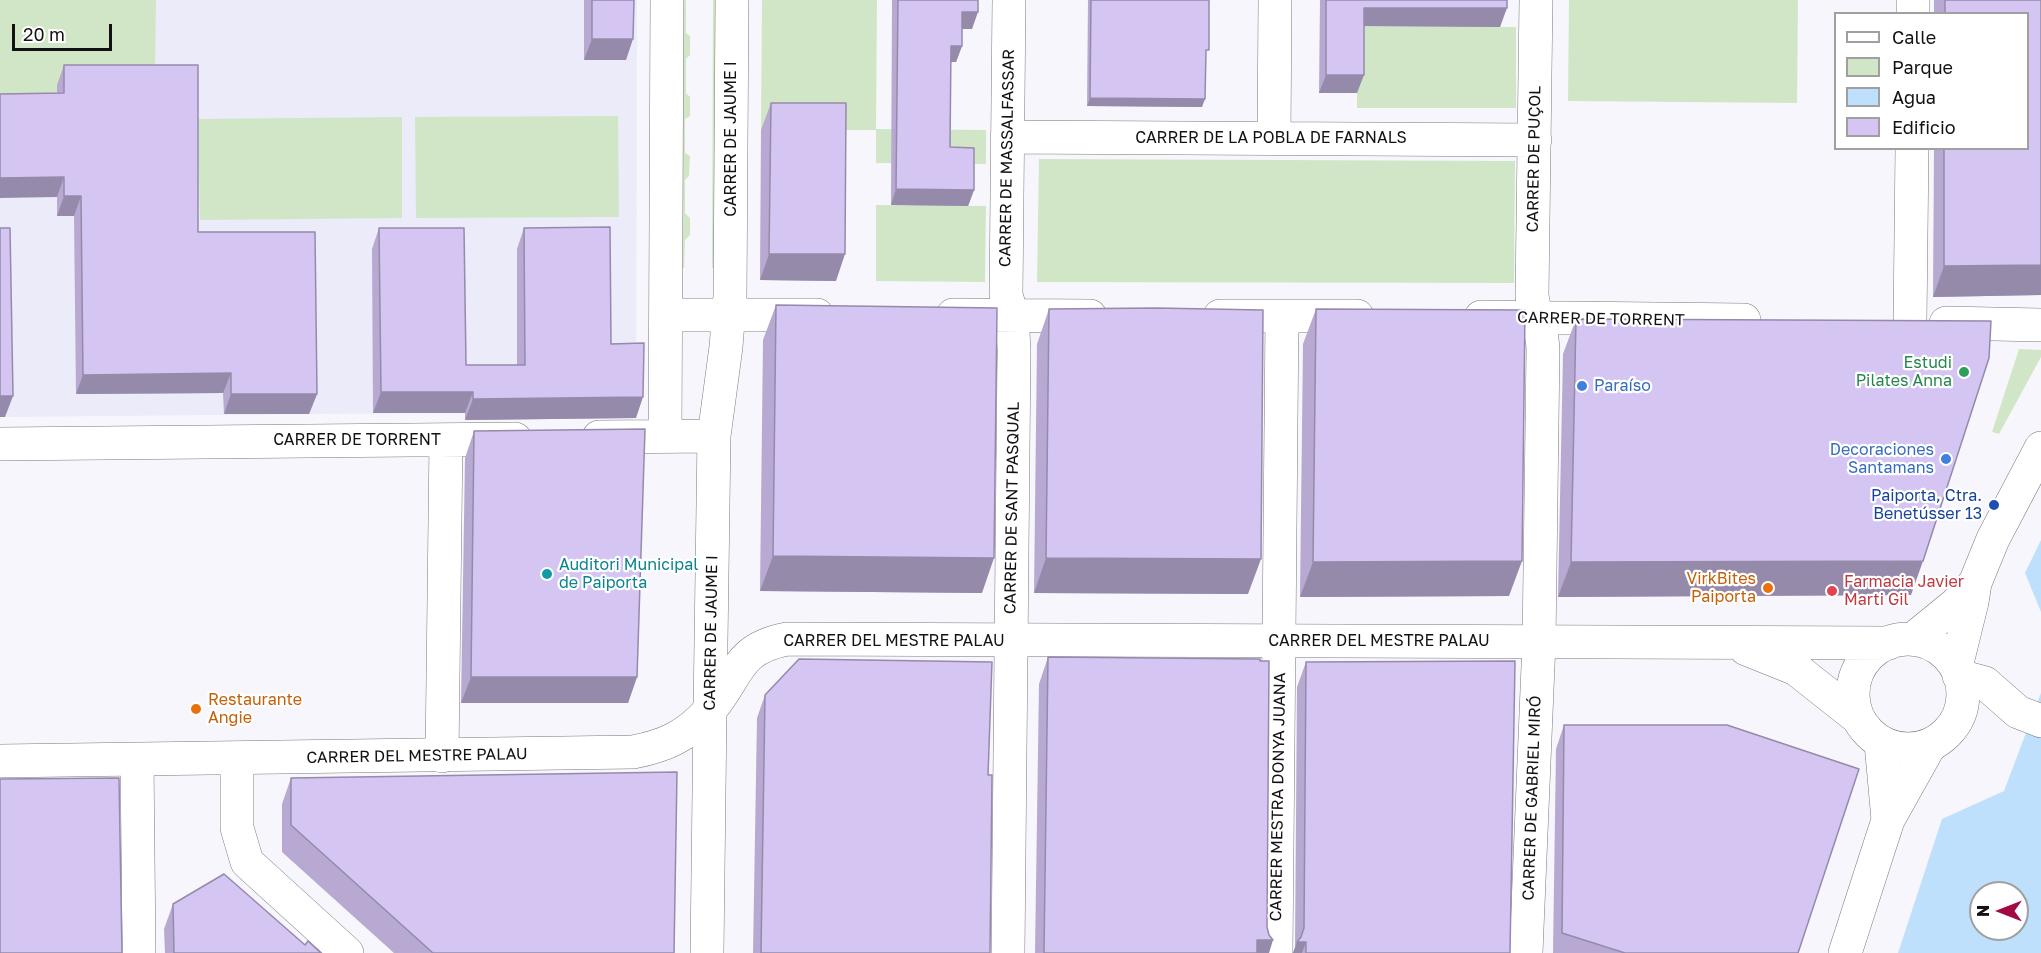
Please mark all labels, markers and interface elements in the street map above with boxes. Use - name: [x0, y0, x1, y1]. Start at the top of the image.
- scale bar: [15, 12, 116, 50]
- legend: [1834, 12, 2029, 150]
- text: 20 m: [23, 23, 65, 45]
- text: Calle: [1892, 26, 1936, 48]
- street label: CARRER DE MASSALFASSAR: [995, 49, 1019, 267]
- text: Parque: [1892, 56, 1953, 78]
- street label: CARRER DE JAUME I: [721, 61, 741, 217]
- street label: CARRER DE PUÇOL: [1523, 86, 1545, 232]
- text: Agua: [1892, 86, 1936, 108]
- text: Edificio: [1892, 116, 1956, 138]
- street label: CARRER DE LA POBLA DE FARNALS: [1135, 128, 1407, 148]
- street label: CARRER DE TORRENT: [1517, 308, 1685, 330]
- place label: Estudi Pilates Anna: [1856, 353, 1952, 391]
- marker: Estudi Pilates Anna: [1957, 365, 1971, 379]
- place label: Paraíso: [1594, 376, 1651, 396]
- marker: Paraíso: [1575, 379, 1589, 393]
- street label: CARRER DE SANT PASQUAL: [1001, 402, 1023, 614]
- street label: CARRER DE TORRENT: [273, 430, 441, 450]
- place label: Decoraciones Santamans: [1830, 440, 1934, 478]
- marker: Decoraciones Santamans: [1939, 452, 1953, 466]
- place label: Paiporta, Ctra. Benetússer 13: [1871, 486, 1982, 524]
- marker: Paiporta, Ctra. Benetússer 13: [1987, 498, 2001, 512]
- place label: Auditori Municipal de Paiporta: [559, 555, 698, 593]
- street label: CARRER DE JAUME I: [700, 555, 722, 711]
- marker: Auditori Municipal de Paiporta: [540, 567, 554, 581]
- place label: VirkBites Paiporta: [1687, 569, 1756, 607]
- place label: Farmacia Javier Marti Gil: [1844, 572, 1964, 610]
- marker: VirkBites Paiporta: [1761, 581, 1775, 595]
- marker: Farmacia Javier Marti Gil: [1825, 584, 1839, 598]
- street label: CARRER DEL MESTRE PALAU: [783, 631, 1005, 651]
- street label: CARRER DEL MESTRE PALAU: [1268, 631, 1490, 651]
- street label: CARRER MESTRA DONYA JUANA: [1266, 672, 1290, 922]
- place label: Restaurante Angie: [208, 690, 302, 728]
- street label: CARRER DE GABRIEL MIRÓ: [1519, 695, 1545, 901]
- marker: Restaurante Angie: [189, 702, 203, 716]
- street label: CARRER DEL MESTRE PALAU: [306, 744, 528, 768]
- north arrow: [1969, 881, 2029, 941]
- text: N: [1973, 905, 1993, 917]

